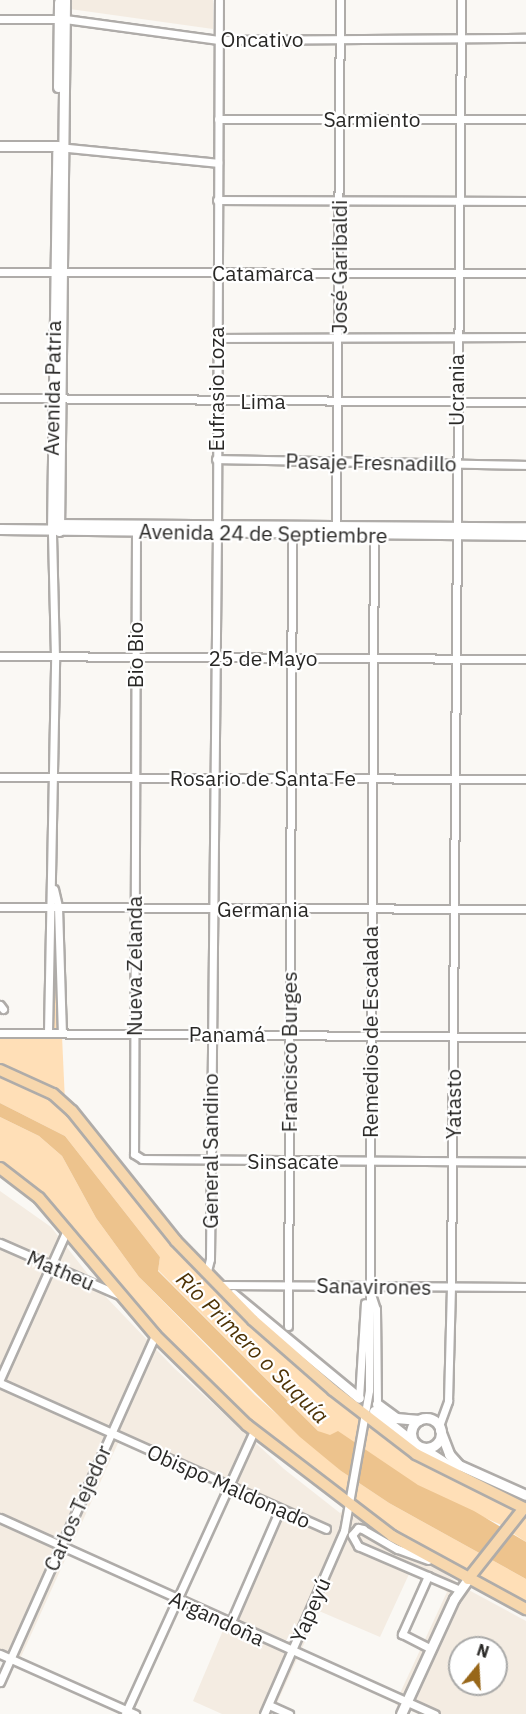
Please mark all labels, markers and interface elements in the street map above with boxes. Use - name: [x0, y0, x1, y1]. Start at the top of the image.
- street label: Oncativo: [220, 26, 304, 52]
- street label: Sarmiento: [323, 106, 421, 132]
- street label: José Garibaldi: [326, 200, 352, 334]
- street label: Catamarca: [212, 260, 314, 286]
- street label: Avenida Patria: [38, 320, 66, 456]
- street label: Eufrasio Loza: [203, 327, 229, 451]
- street label: Ucrania: [443, 354, 469, 426]
- street label: Lima: [240, 388, 286, 414]
- street label: Pasaje Fresnadillo: [285, 448, 457, 476]
- street label: Avenida 24 de Septiembre: [138, 518, 388, 548]
- street label: Bio Bio: [122, 622, 148, 688]
- street label: 25 de Mayo: [208, 645, 318, 671]
- street label: Rosario de Santa Fe: [170, 765, 356, 791]
- street label: Nueva Zelanda: [121, 896, 147, 1036]
- street label: Germania: [217, 896, 309, 922]
- street label: Remedios de Escalada: [357, 926, 383, 1138]
- street label: Francisco Burges: [276, 972, 302, 1132]
- street label: Panamá: [189, 1021, 265, 1047]
- street label: Yatasto: [440, 1069, 466, 1139]
- street label: General Sandino: [197, 1073, 223, 1229]
- street label: Sinsacate: [247, 1148, 339, 1174]
- street label: Matheu: [23, 1245, 99, 1295]
- water label: Río Primero o Suquía: [171, 1265, 335, 1429]
- street label: Sanavirones: [316, 1272, 432, 1300]
- street label: Obispo Maldonado: [143, 1439, 315, 1533]
- street label: Carlos Tejedor: [38, 1441, 116, 1575]
- street label: Yapeyú: [285, 1574, 335, 1646]
- street label: Argandoña: [165, 1585, 269, 1651]
- north arrow: [448, 1636, 508, 1696]
- text: N: [474, 1639, 492, 1662]

